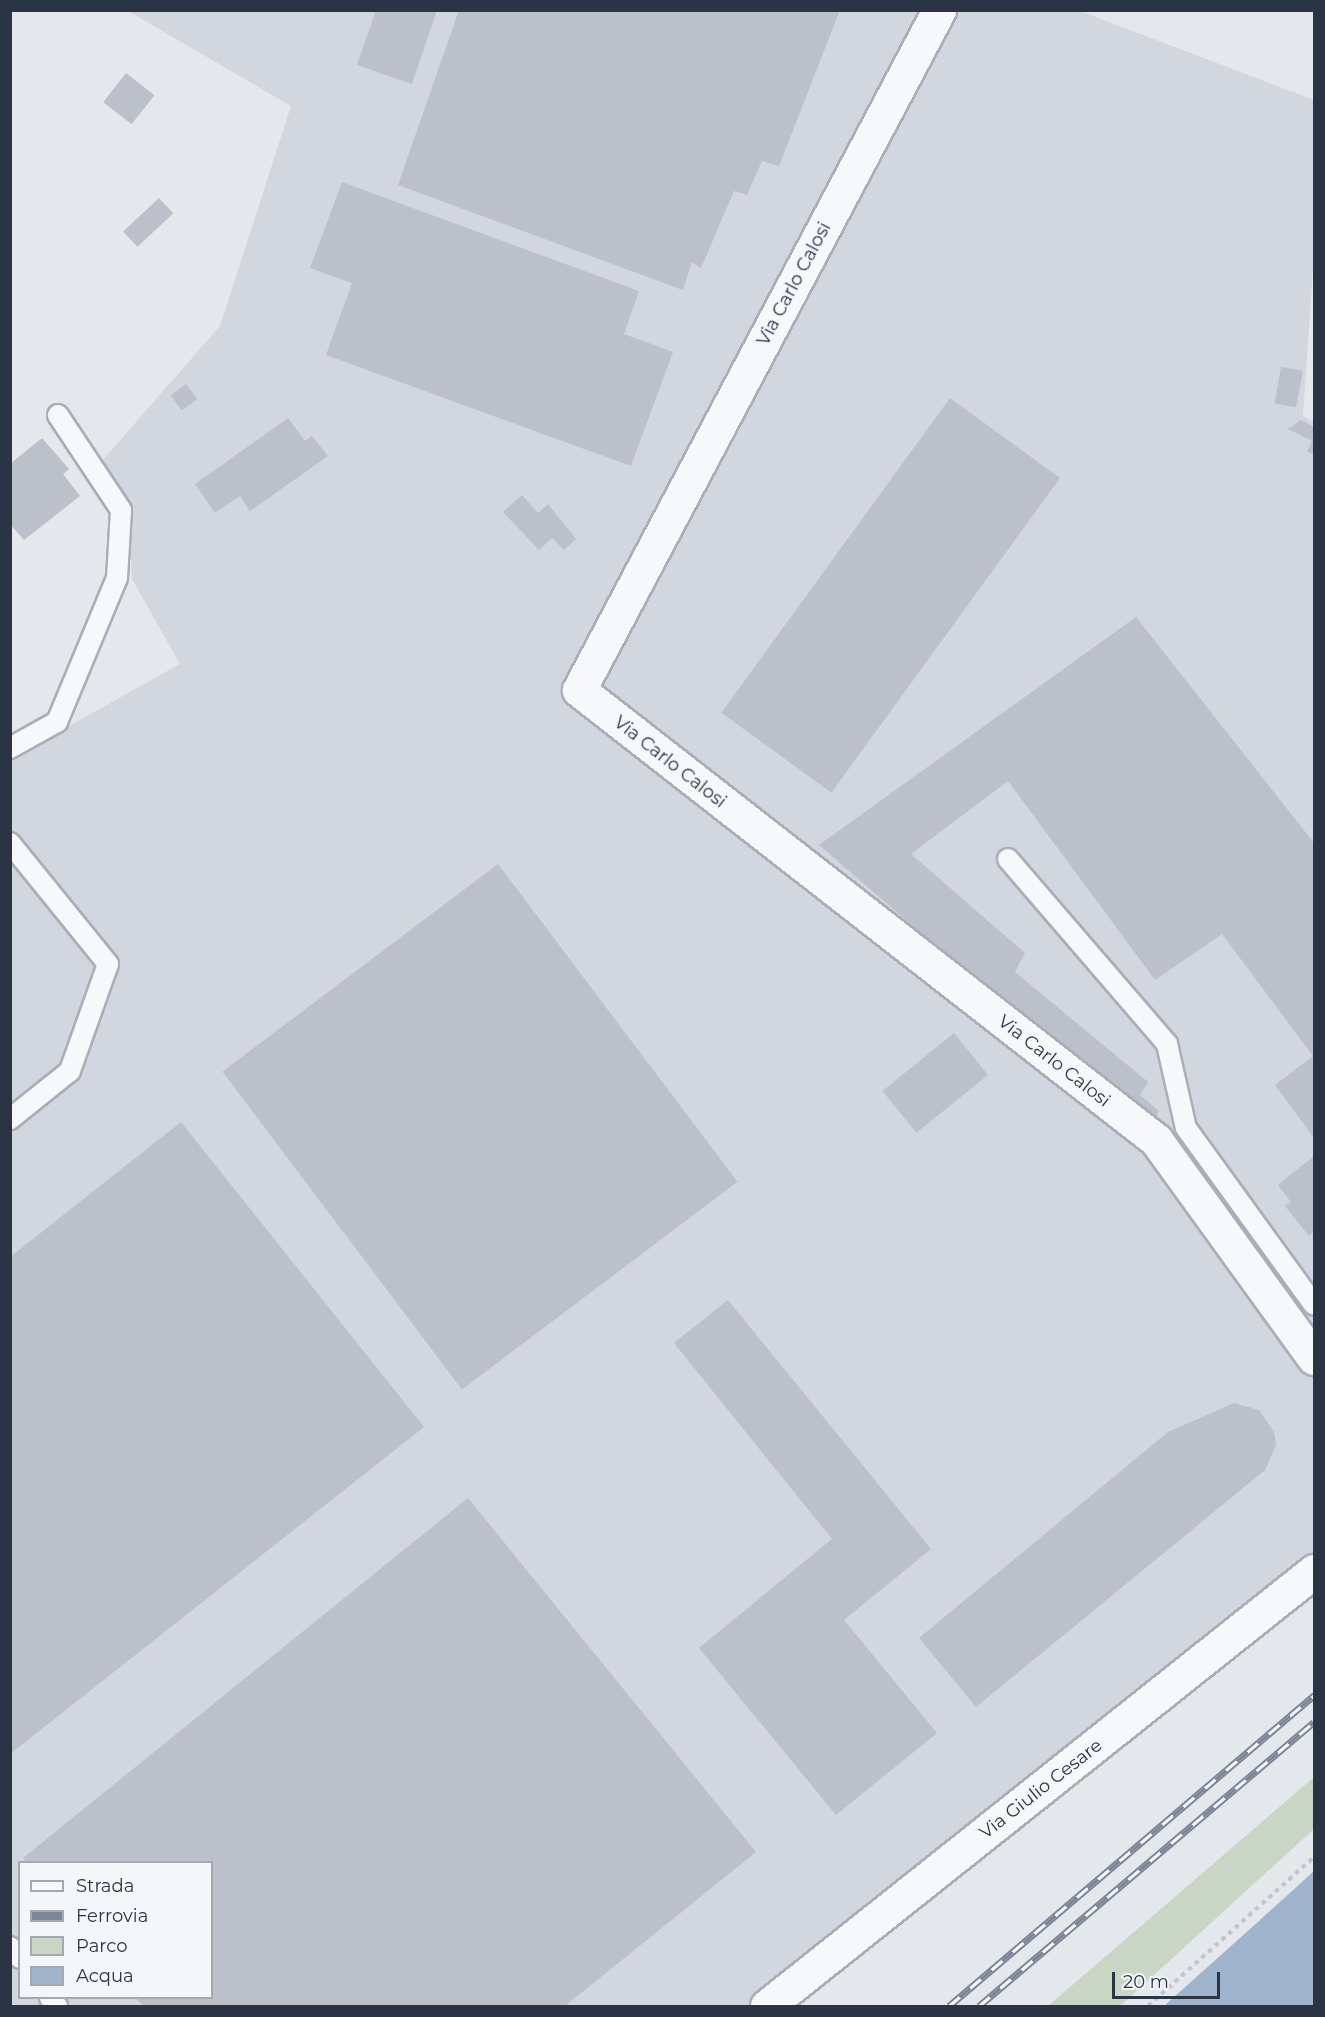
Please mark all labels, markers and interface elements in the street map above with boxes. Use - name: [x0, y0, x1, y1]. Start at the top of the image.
- street label: Via Carlo Calosi: [752, 219, 836, 349]
- street label: Via Carlo Calosi: [610, 711, 730, 813]
- street label: Via Carlo Calosi: [994, 1010, 1114, 1112]
- street label: Via Giulio Cesare: [975, 1734, 1107, 1844]
- legend: [18, 1861, 213, 1999]
- text: Strada: [76, 1875, 134, 1897]
- text: Ferrovia: [76, 1905, 148, 1927]
- text: Parco: [76, 1935, 128, 1957]
- scale bar: [1115, 1960, 1223, 1998]
- text: Acqua: [76, 1965, 134, 1987]
- text: 20 m: [1123, 1971, 1169, 1993]

